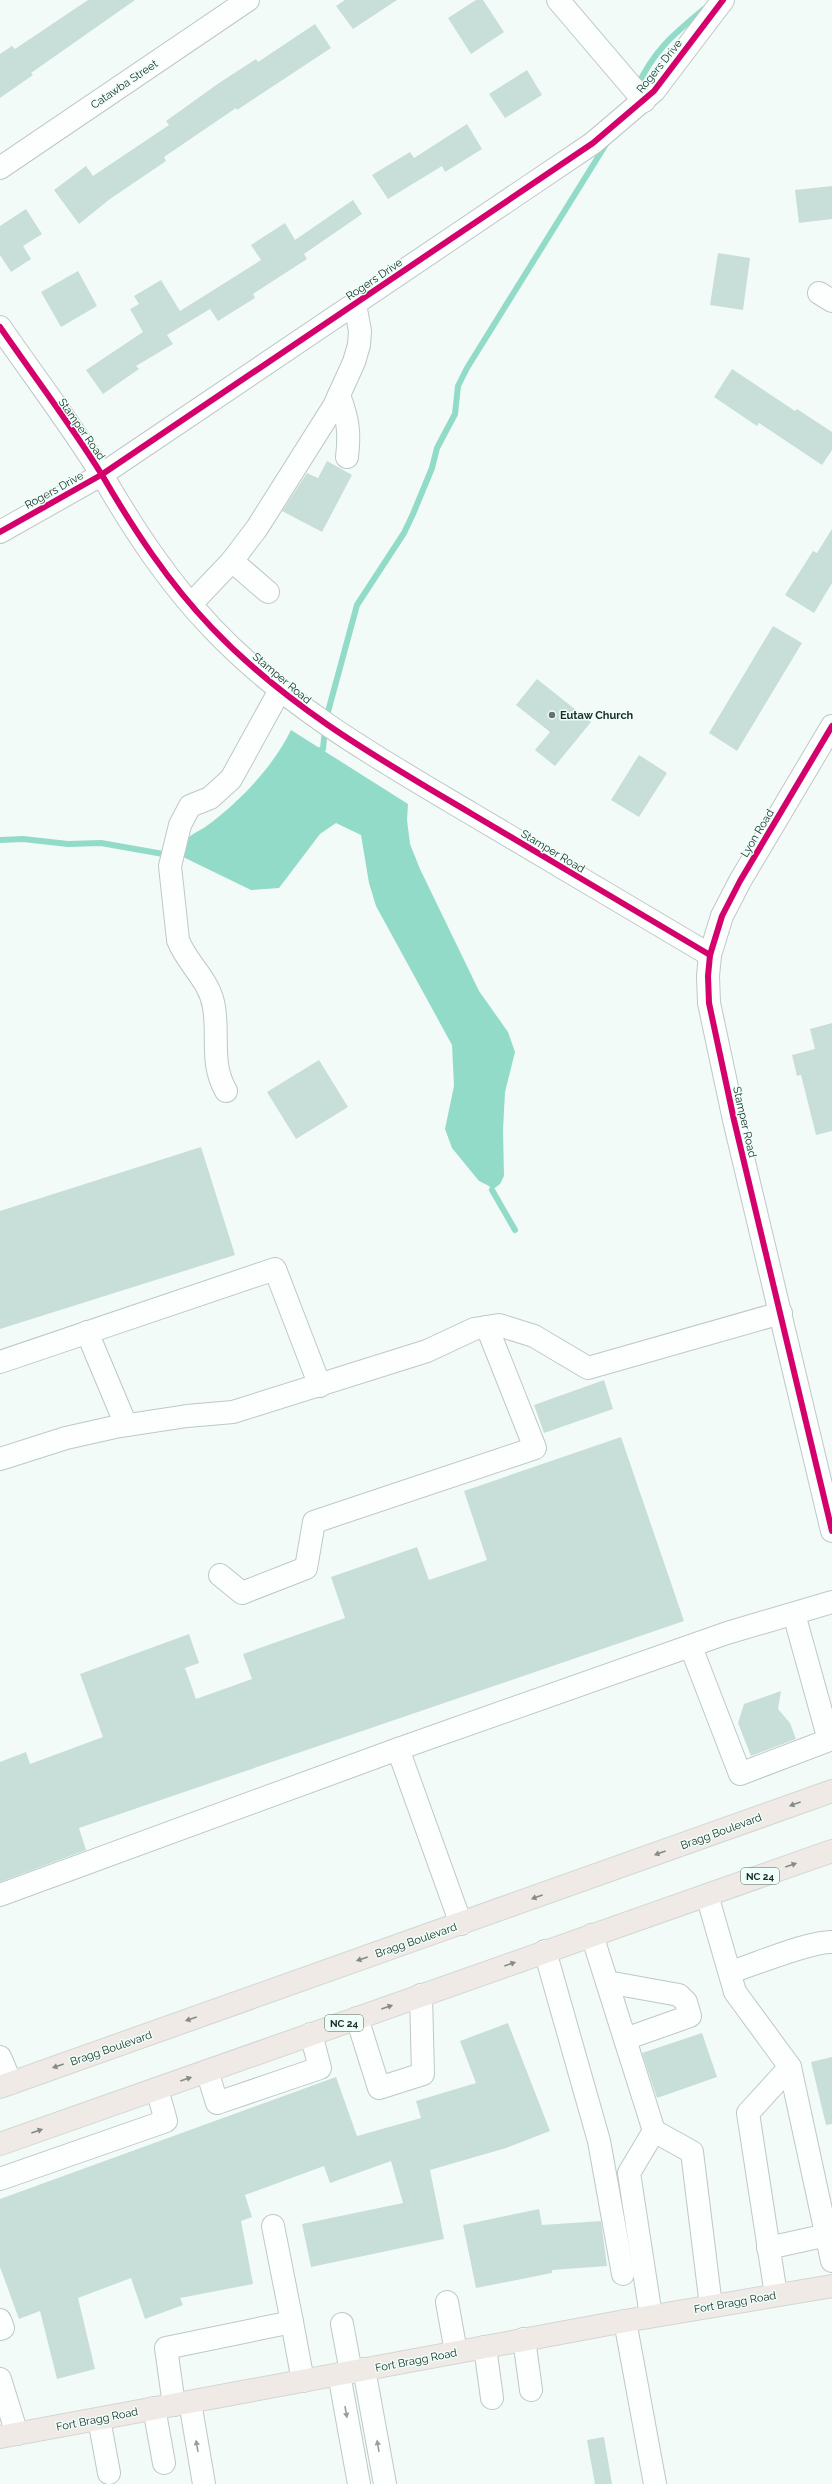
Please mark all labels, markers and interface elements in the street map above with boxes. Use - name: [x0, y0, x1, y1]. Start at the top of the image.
- street label: Rogers Drive: [634, 37, 685, 96]
- street label: Catawba Street: [88, 57, 161, 112]
- street label: Rogers Drive: [344, 256, 405, 303]
- street label: Stamper Road: [55, 396, 108, 463]
- street label: Rogers Drive: [23, 469, 86, 512]
- street label: Stamper Road: [250, 650, 314, 707]
- place label: Eutaw Church: [560, 709, 634, 722]
- marker: Eutaw Church: [547, 710, 557, 720]
- street label: Lyon Road: [738, 807, 777, 860]
- street label: Stamper Road: [518, 827, 587, 876]
- street label: Stamper Road: [730, 1085, 759, 1159]
- one-way arrow: [789, 1802, 801, 1808]
- street label: Bragg Boulevard: [679, 1811, 764, 1852]
- one-way arrow: [653, 1850, 665, 1856]
- one-way arrow: [786, 1862, 798, 1868]
- road number: NC 24: [741, 1868, 779, 1884]
- one-way arrow: [531, 1894, 543, 1900]
- street label: Bragg Boulevard: [374, 1920, 459, 1961]
- one-way arrow: [356, 1956, 368, 1962]
- one-way arrow: [504, 1961, 516, 1967]
- one-way arrow: [382, 2004, 394, 2010]
- road number: NC 24: [325, 2015, 363, 2031]
- one-way arrow: [185, 2017, 197, 2023]
- street label: Bragg Boulevard: [69, 2028, 154, 2069]
- one-way arrow: [52, 2064, 64, 2070]
- one-way arrow: [180, 2075, 192, 2081]
- one-way arrow: [31, 2128, 43, 2134]
- street label: Fort Bragg Road: [693, 2289, 777, 2316]
- street label: Fort Bragg Road: [374, 2346, 458, 2375]
- street label: Fort Bragg Road: [55, 2405, 139, 2434]
- one-way arrow: [343, 2406, 349, 2418]
- one-way arrow: [194, 2439, 200, 2452]
- one-way arrow: [375, 2440, 381, 2452]

